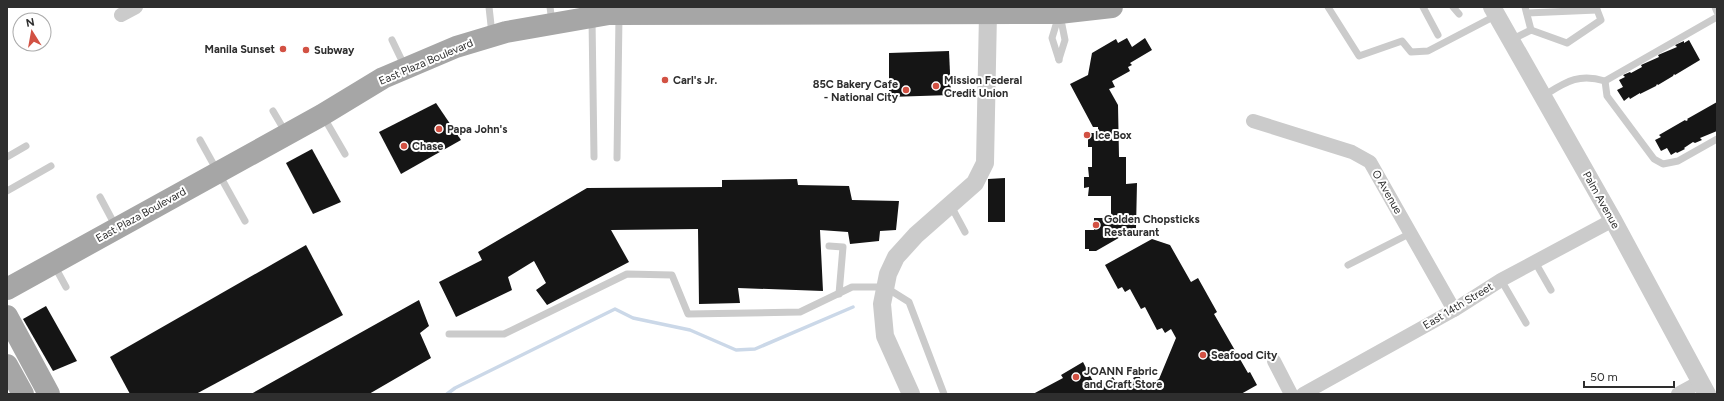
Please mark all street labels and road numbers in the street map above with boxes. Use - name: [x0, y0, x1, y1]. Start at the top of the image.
- street label: East Plaza Boulevard: [377, 36, 475, 88]
- street label: O Avenue: [1369, 168, 1405, 216]
- street label: Palm Avenue: [1580, 169, 1622, 231]
- street label: East Plaza Boulevard: [94, 185, 188, 245]
- street label: East 14th Street: [1421, 280, 1495, 332]

